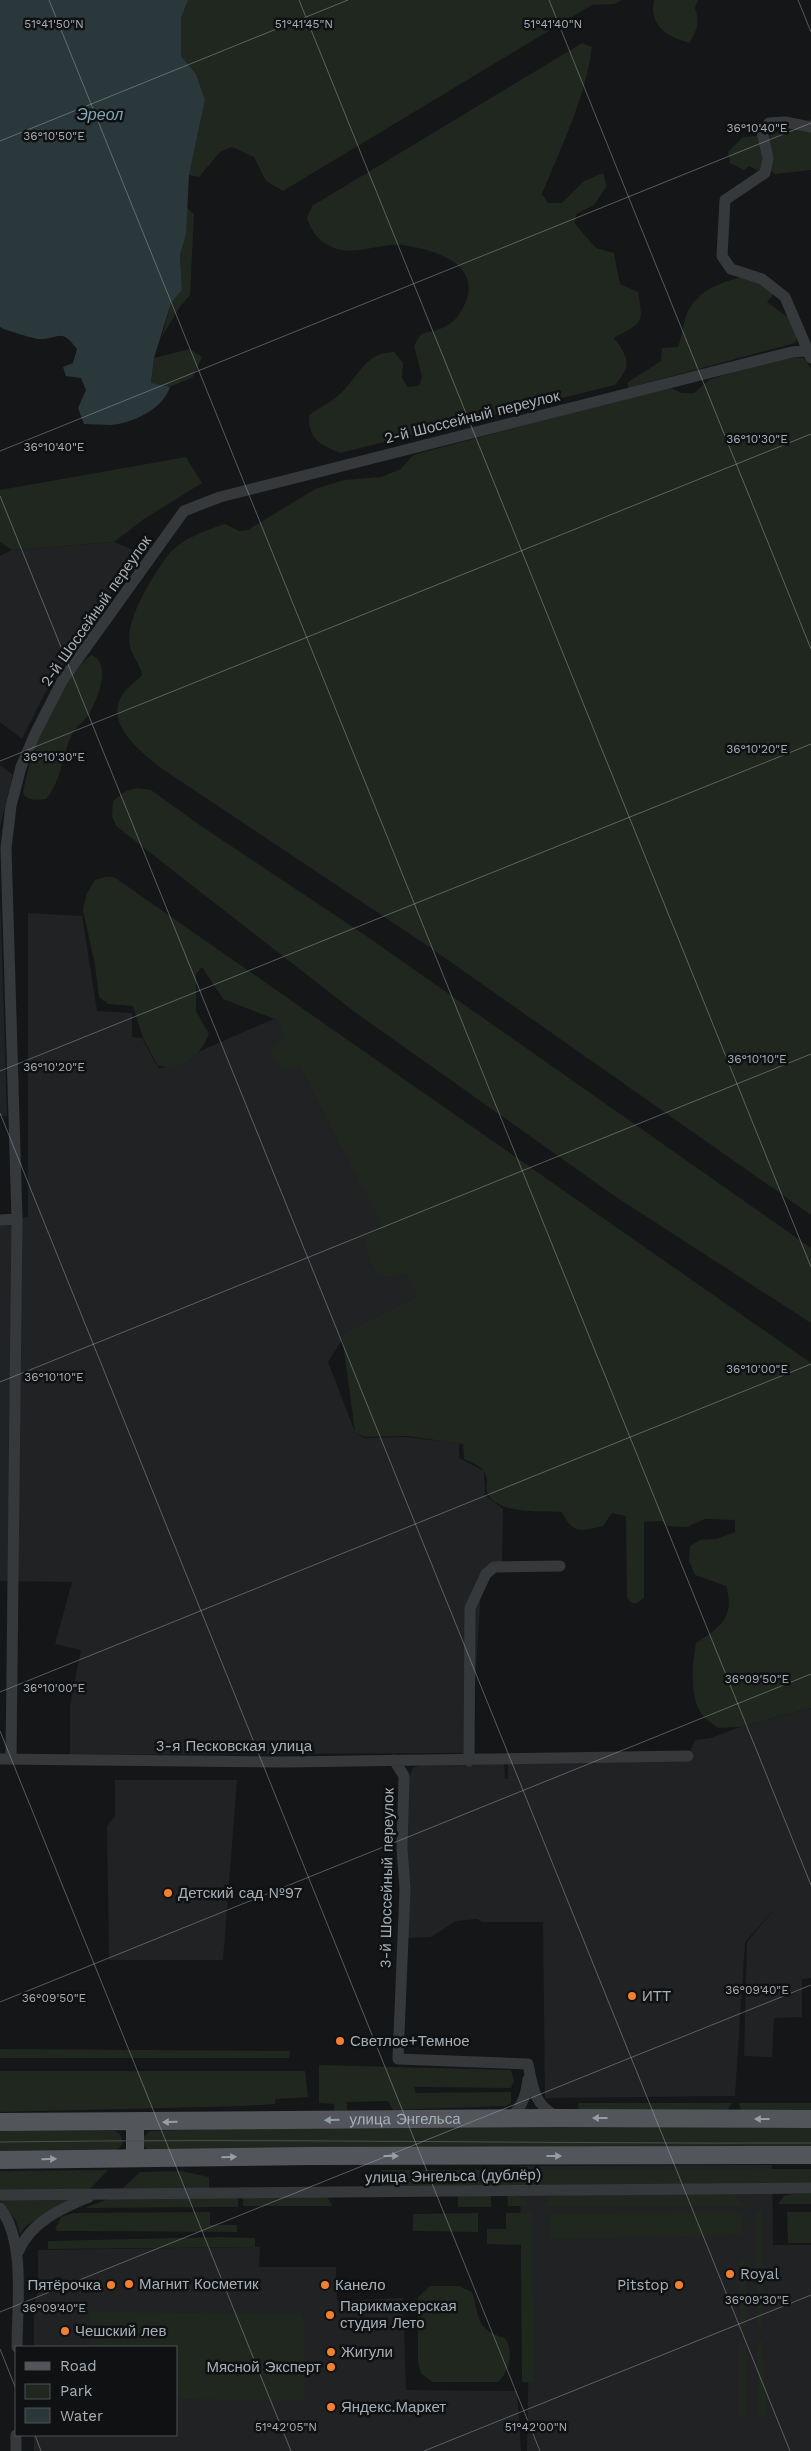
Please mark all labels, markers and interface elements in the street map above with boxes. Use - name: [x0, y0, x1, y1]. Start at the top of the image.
- text: 51°41'50"N: [24, 17, 84, 31]
- text: 51°41'45"N: [275, 17, 333, 31]
- text: 51°41'40"N: [524, 17, 582, 31]
- water label: Эреол: [77, 105, 123, 124]
- text: 36°10'40"E: [727, 121, 788, 135]
- text: 36°10'50"E: [23, 129, 85, 143]
- street label: 2-й Шоссейный переулок: [383, 386, 562, 447]
- text: 36°10'30"E: [726, 432, 788, 446]
- text: 36°10'40"E: [24, 440, 85, 454]
- street label: 2-й Шоссейный переулок: [37, 532, 155, 690]
- text: 36°10'20"E: [726, 742, 788, 756]
- text: 36°10'30"E: [23, 750, 85, 764]
- text: 36°10'10"E: [727, 1052, 787, 1066]
- text: 36°10'20"E: [23, 1060, 85, 1074]
- text: 36°10'00"E: [726, 1362, 788, 1376]
- text: 36°10'10"E: [24, 1370, 84, 1384]
- text: 36°09'50"E: [725, 1672, 790, 1686]
- text: 36°10'00"E: [23, 1681, 85, 1695]
- street label: 3-я Песковская улица: [156, 1737, 313, 1755]
- street label: 3-й Шоссейный переулок: [376, 1787, 398, 1968]
- place label: Детский сад №97: [178, 1884, 302, 1902]
- marker: Детский сад №97: [162, 1887, 174, 1899]
- text: 36°09'40"E: [725, 1983, 789, 1997]
- place label: ИТТ: [642, 1987, 671, 2005]
- marker: ИТТ: [626, 1990, 638, 2002]
- text: 36°09'50"E: [22, 1991, 87, 2005]
- place label: Светлое+Темное: [350, 2032, 470, 2050]
- marker: Светлое+Темное: [334, 2035, 346, 2047]
- street label: улица Энгельса: [349, 2110, 461, 2128]
- one-way arrow: [592, 2114, 608, 2122]
- one-way arrow: [754, 2115, 770, 2123]
- one-way arrow: [324, 2116, 340, 2124]
- one-way arrow: [162, 2118, 178, 2126]
- one-way arrow: [546, 2151, 562, 2159]
- one-way arrow: [383, 2152, 399, 2160]
- one-way arrow: [221, 2153, 237, 2161]
- one-way arrow: [41, 2155, 57, 2163]
- street label: улица Энгельса (дублёр): [365, 2165, 541, 2187]
- place label: Royal: [740, 2265, 780, 2283]
- marker: Royal: [724, 2268, 736, 2280]
- place label: Магнит Косметик: [139, 2275, 259, 2293]
- place label: Пятёрочка: [27, 2276, 102, 2294]
- place label: Канело: [335, 2276, 385, 2294]
- place label: Pitstop: [617, 2276, 669, 2294]
- marker: Магнит Косметик: [123, 2278, 135, 2290]
- marker: Пятёрочка: [105, 2279, 117, 2291]
- marker: Канело: [319, 2279, 331, 2291]
- marker: Pitstop: [673, 2279, 685, 2291]
- text: 36°09'30"E: [725, 2293, 790, 2307]
- place label: Парикмаxерская студия Лето: [340, 2297, 457, 2332]
- text: 36°09'40"E: [22, 2301, 86, 2315]
- marker: Парикмаxерская студия Лето: [324, 2309, 336, 2321]
- place label: Чешский лев: [75, 2322, 166, 2340]
- marker: Чешский лев: [59, 2325, 71, 2337]
- place label: Жигули: [341, 2343, 393, 2361]
- legend: [15, 2346, 178, 2436]
- marker: Жигули: [325, 2346, 337, 2358]
- text: Road: [60, 2357, 97, 2375]
- place label: Мясной Эксперт: [206, 2358, 321, 2376]
- marker: Мясной Эксперт: [325, 2361, 337, 2373]
- text: Park: [60, 2382, 93, 2400]
- place label: Яндекс.Маркет: [341, 2398, 446, 2416]
- marker: Яндекс.Маркет: [325, 2401, 337, 2413]
- text: Water: [60, 2407, 103, 2425]
- text: 51°42'05"N: [255, 2420, 317, 2434]
- text: 51°42'00"N: [505, 2420, 567, 2434]

